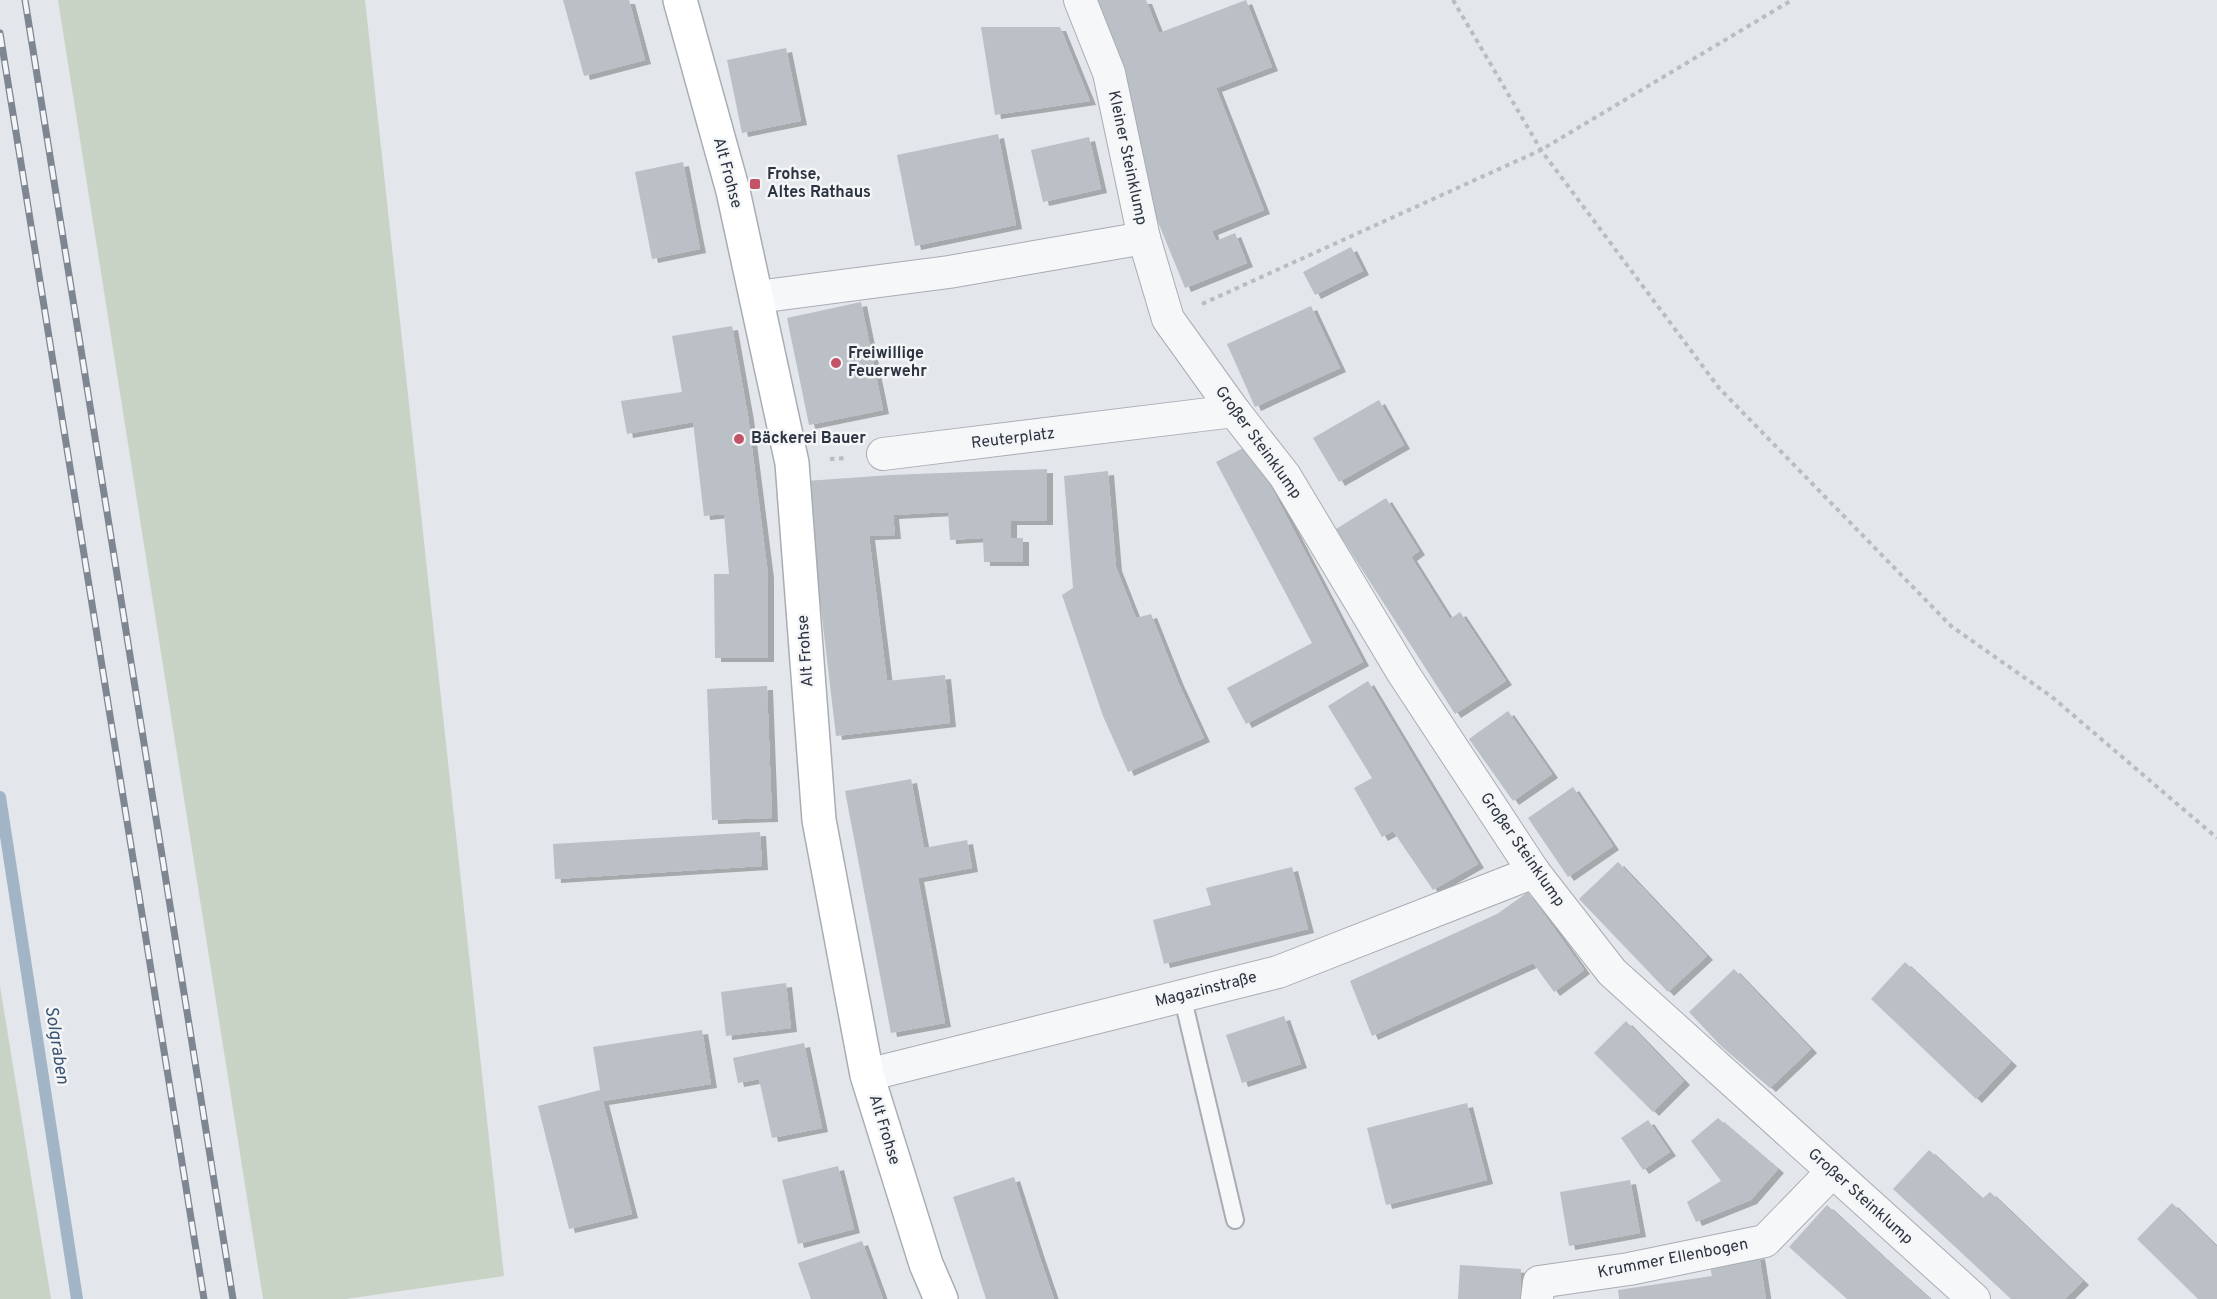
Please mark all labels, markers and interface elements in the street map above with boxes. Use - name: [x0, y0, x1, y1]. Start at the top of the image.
- street label: Kleiner Steinklump: [1103, 89, 1151, 227]
- street label: Alt Frohse: [708, 135, 746, 211]
- place label: Frohse, Altes Rathaus: [767, 165, 871, 203]
- marker: Frohse, Altes Rathaus: [748, 177, 762, 191]
- place label: Freiwillige Feuerwehr: [848, 344, 927, 382]
- marker: Freiwillige Feuerwehr: [829, 356, 843, 370]
- street label: Großer Steinklump: [1210, 383, 1306, 503]
- street label: Reuterplatz: [970, 424, 1056, 454]
- place label: Bäckerei Bauer: [751, 429, 866, 449]
- marker: Bäckerei Bauer: [732, 432, 746, 446]
- street label: Alt Frohse: [794, 614, 818, 688]
- street label: Großer Steinklump: [1475, 789, 1569, 911]
- street label: Magazinstraße: [1153, 968, 1259, 1012]
- water label: Solgraben: [38, 1004, 74, 1086]
- street label: Alt Frohse: [864, 1092, 904, 1168]
- street label: Großer Steinklump: [1803, 1144, 1917, 1250]
- street label: Krummer Ellenbogen: [1596, 1235, 1750, 1283]

